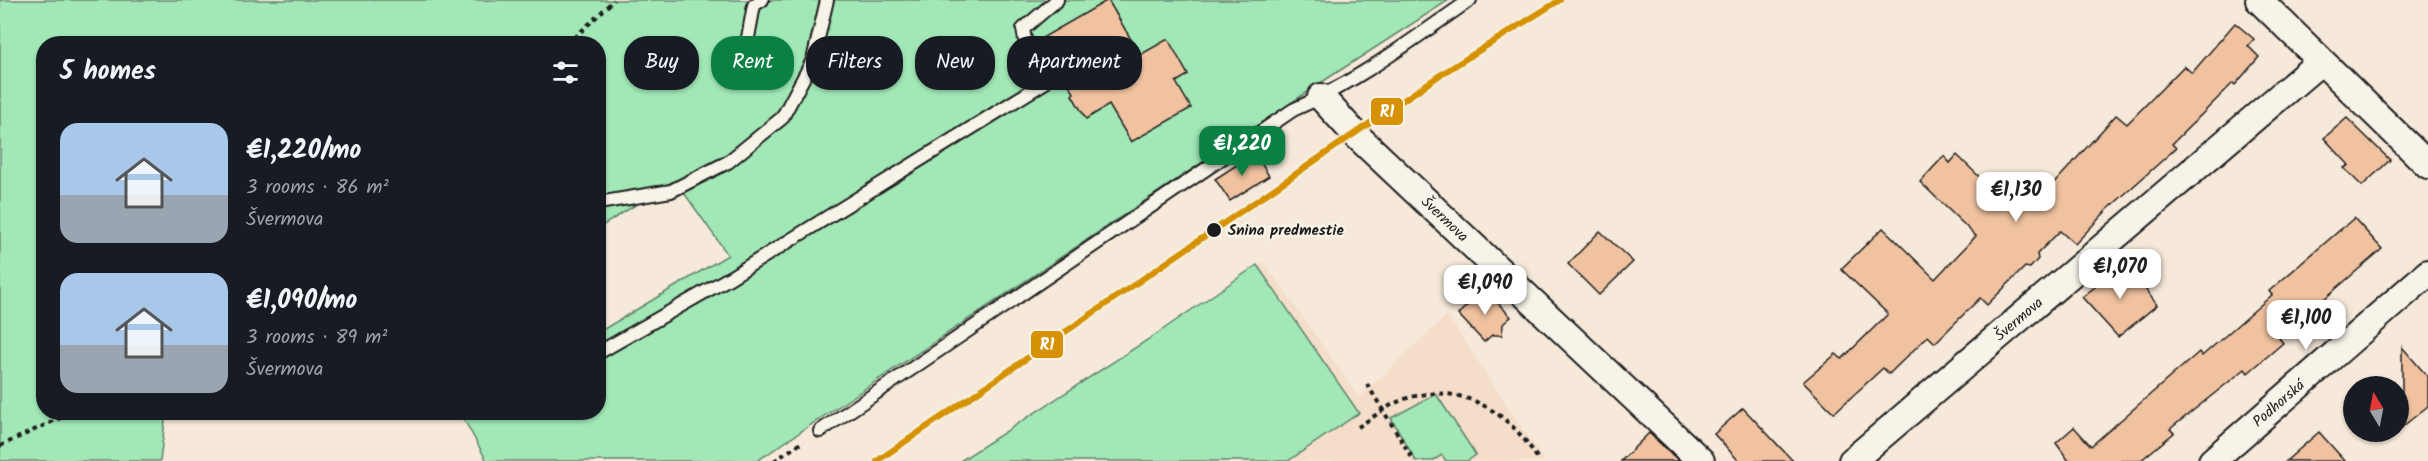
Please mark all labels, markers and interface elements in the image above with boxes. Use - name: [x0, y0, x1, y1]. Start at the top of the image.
- chip: Buy: [624, 36, 699, 90]
- chip: Rent: [711, 36, 794, 90]
- chip: Filters: [806, 36, 903, 90]
- chip: New: [915, 36, 995, 90]
- chip: Apartment: [1007, 36, 1142, 90]
- text: 5 homes: [60, 51, 156, 93]
- icon: filters: [549, 56, 582, 89]
- line badge: R1: [1370, 97, 1404, 126]
- text: R1: [1380, 100, 1394, 125]
- pin: €1,220: [1193, 126, 1291, 177]
- text: €1,220: [1213, 129, 1271, 161]
- text: €1,220/mo: [246, 130, 361, 172]
- icon: home: [108, 147, 180, 219]
- text: 3 rooms · 86 m²: [246, 172, 389, 204]
- pin: €1,130: [1967, 172, 2065, 223]
- text: €1,130: [1990, 175, 2042, 207]
- street label: Švermova: [1415, 191, 1474, 248]
- text: Švermova: [246, 204, 323, 236]
- place label: Snina predmestie: [1228, 219, 1344, 243]
- marker: Snina predmestie: [1205, 221, 1223, 239]
- pin: €1,070: [2071, 249, 2169, 300]
- text: €1,070: [2093, 252, 2147, 284]
- pin: €1,090: [1436, 265, 1534, 316]
- text: €1,090: [1458, 268, 1512, 300]
- text: €1,090/mo: [246, 280, 357, 322]
- street label: Švermova: [1989, 292, 2049, 348]
- icon: home: [108, 297, 180, 369]
- pin: €1,100: [2257, 300, 2355, 351]
- text: €1,100: [2281, 303, 2331, 335]
- text: 3 rooms · 89 m²: [246, 322, 387, 354]
- line badge: R1: [1030, 330, 1064, 359]
- text: R1: [1040, 333, 1054, 358]
- text: Švermova: [246, 354, 323, 386]
- street label: Podhorská: [2247, 373, 2312, 434]
- north arrow: [2343, 376, 2409, 442]
- map controls: [2343, 376, 2409, 442]

